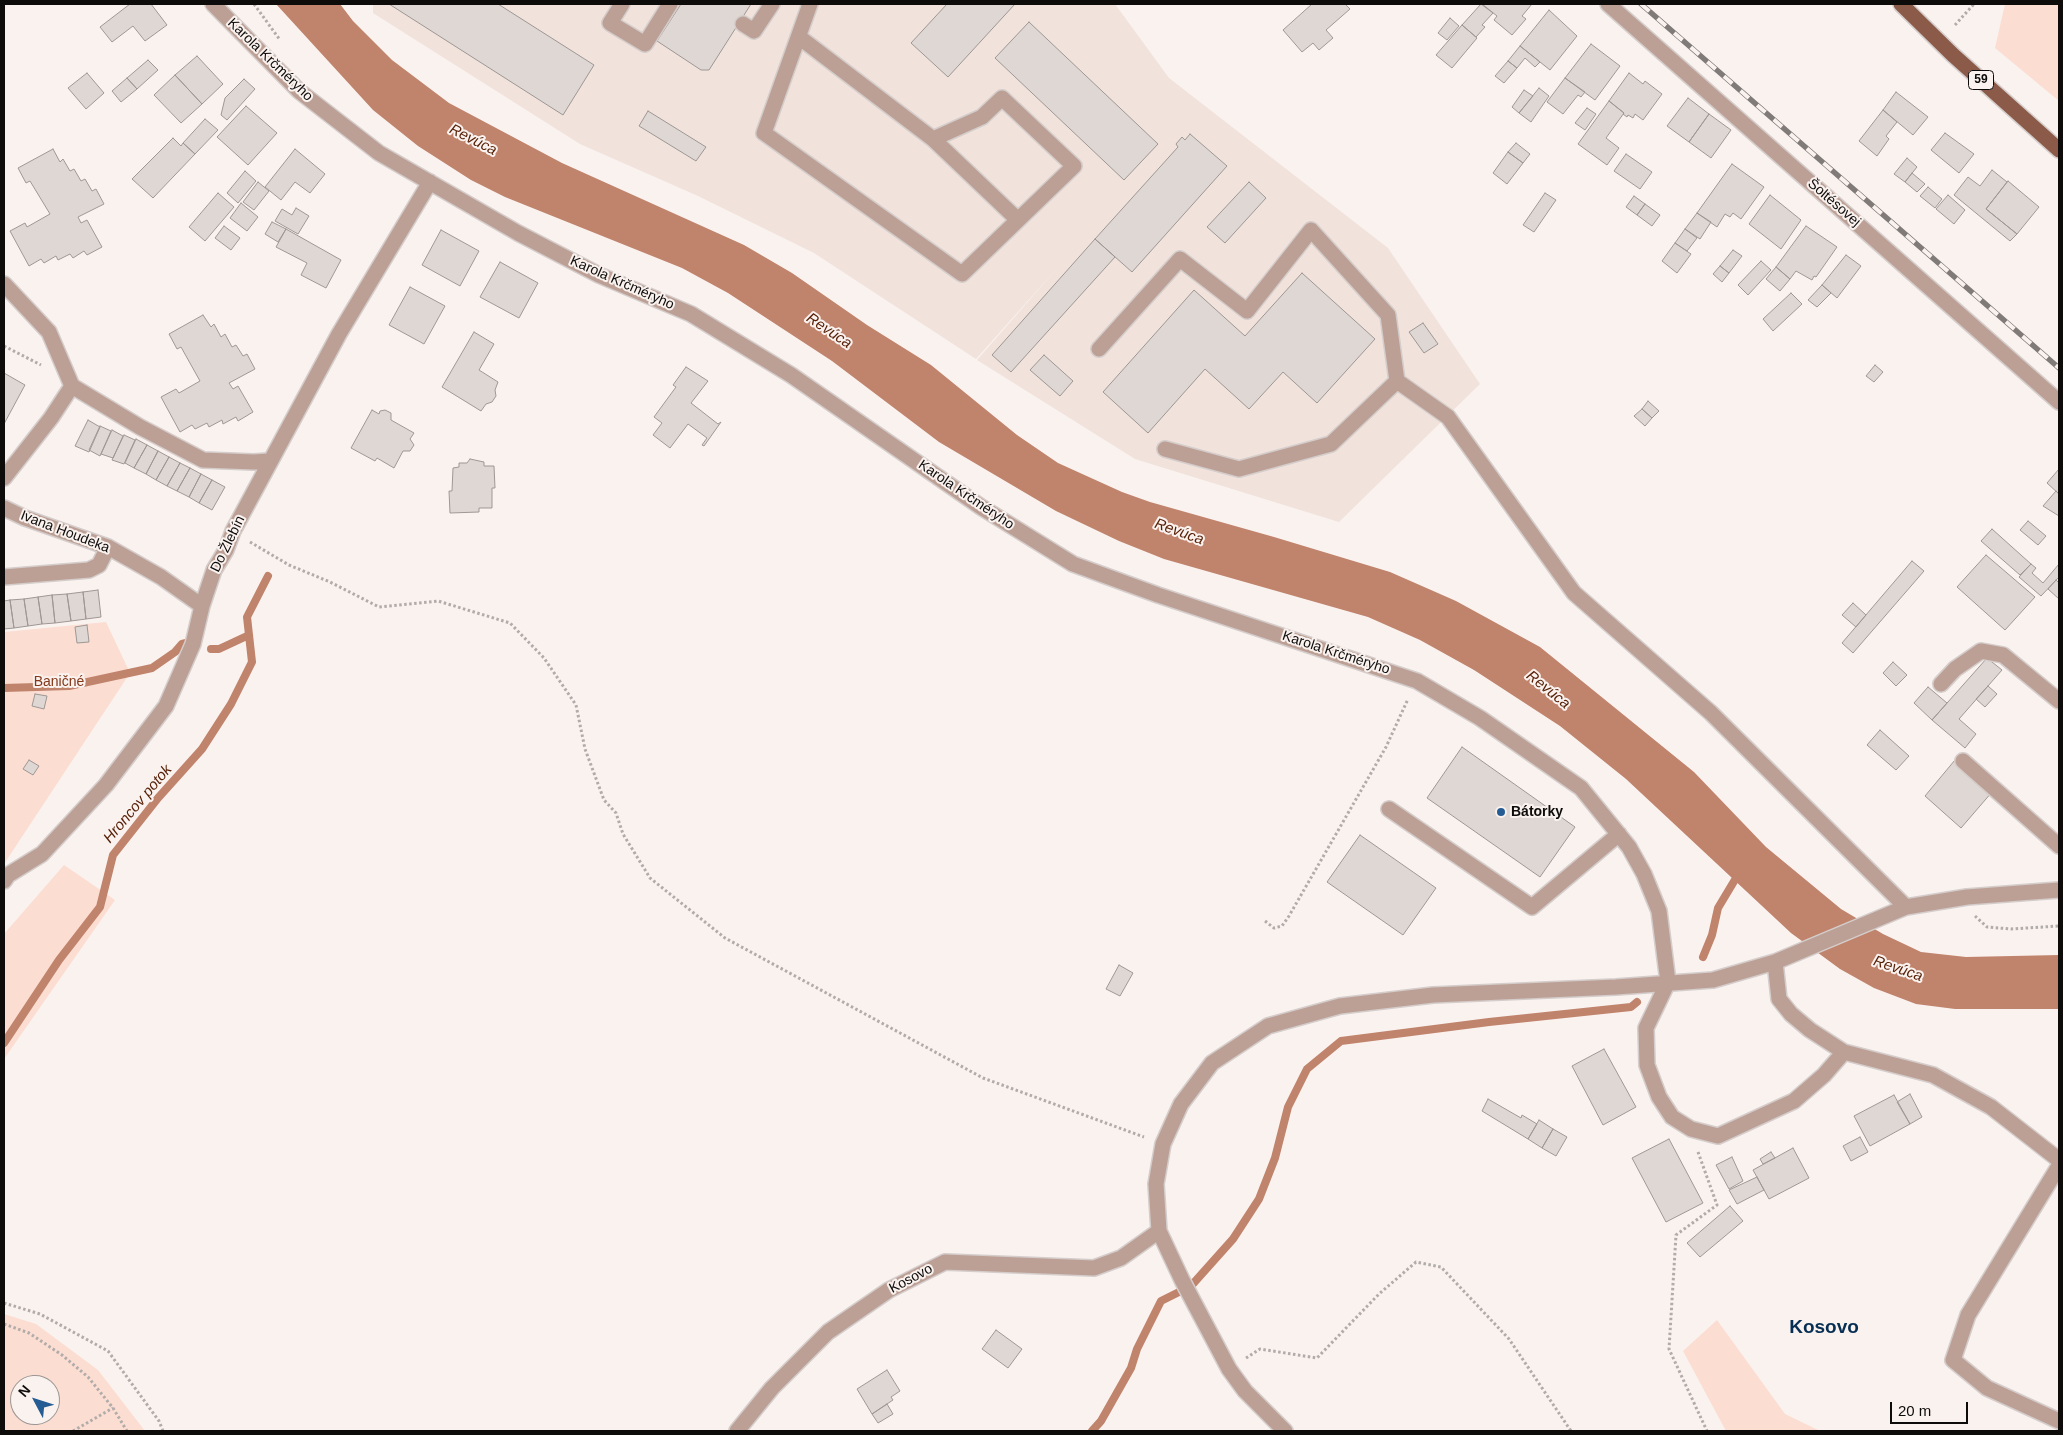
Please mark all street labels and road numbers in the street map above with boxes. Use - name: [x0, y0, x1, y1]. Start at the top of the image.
- street label: Karola Krčméryho: [224, 15, 316, 105]
- road number: 59: [1968, 70, 1994, 90]
- street label: Šoltésovej: [1804, 175, 1864, 231]
- street label: Karola Krčméryho: [567, 253, 677, 313]
- street label: Karola Krčméryho: [915, 457, 1017, 533]
- street label: Ivana Houdeka: [18, 507, 112, 557]
- street label: Do Žlebín: [207, 513, 249, 575]
- street label: Karola Krčméryho: [1280, 628, 1392, 678]
- street label: Kosovo: [886, 1261, 936, 1297]

